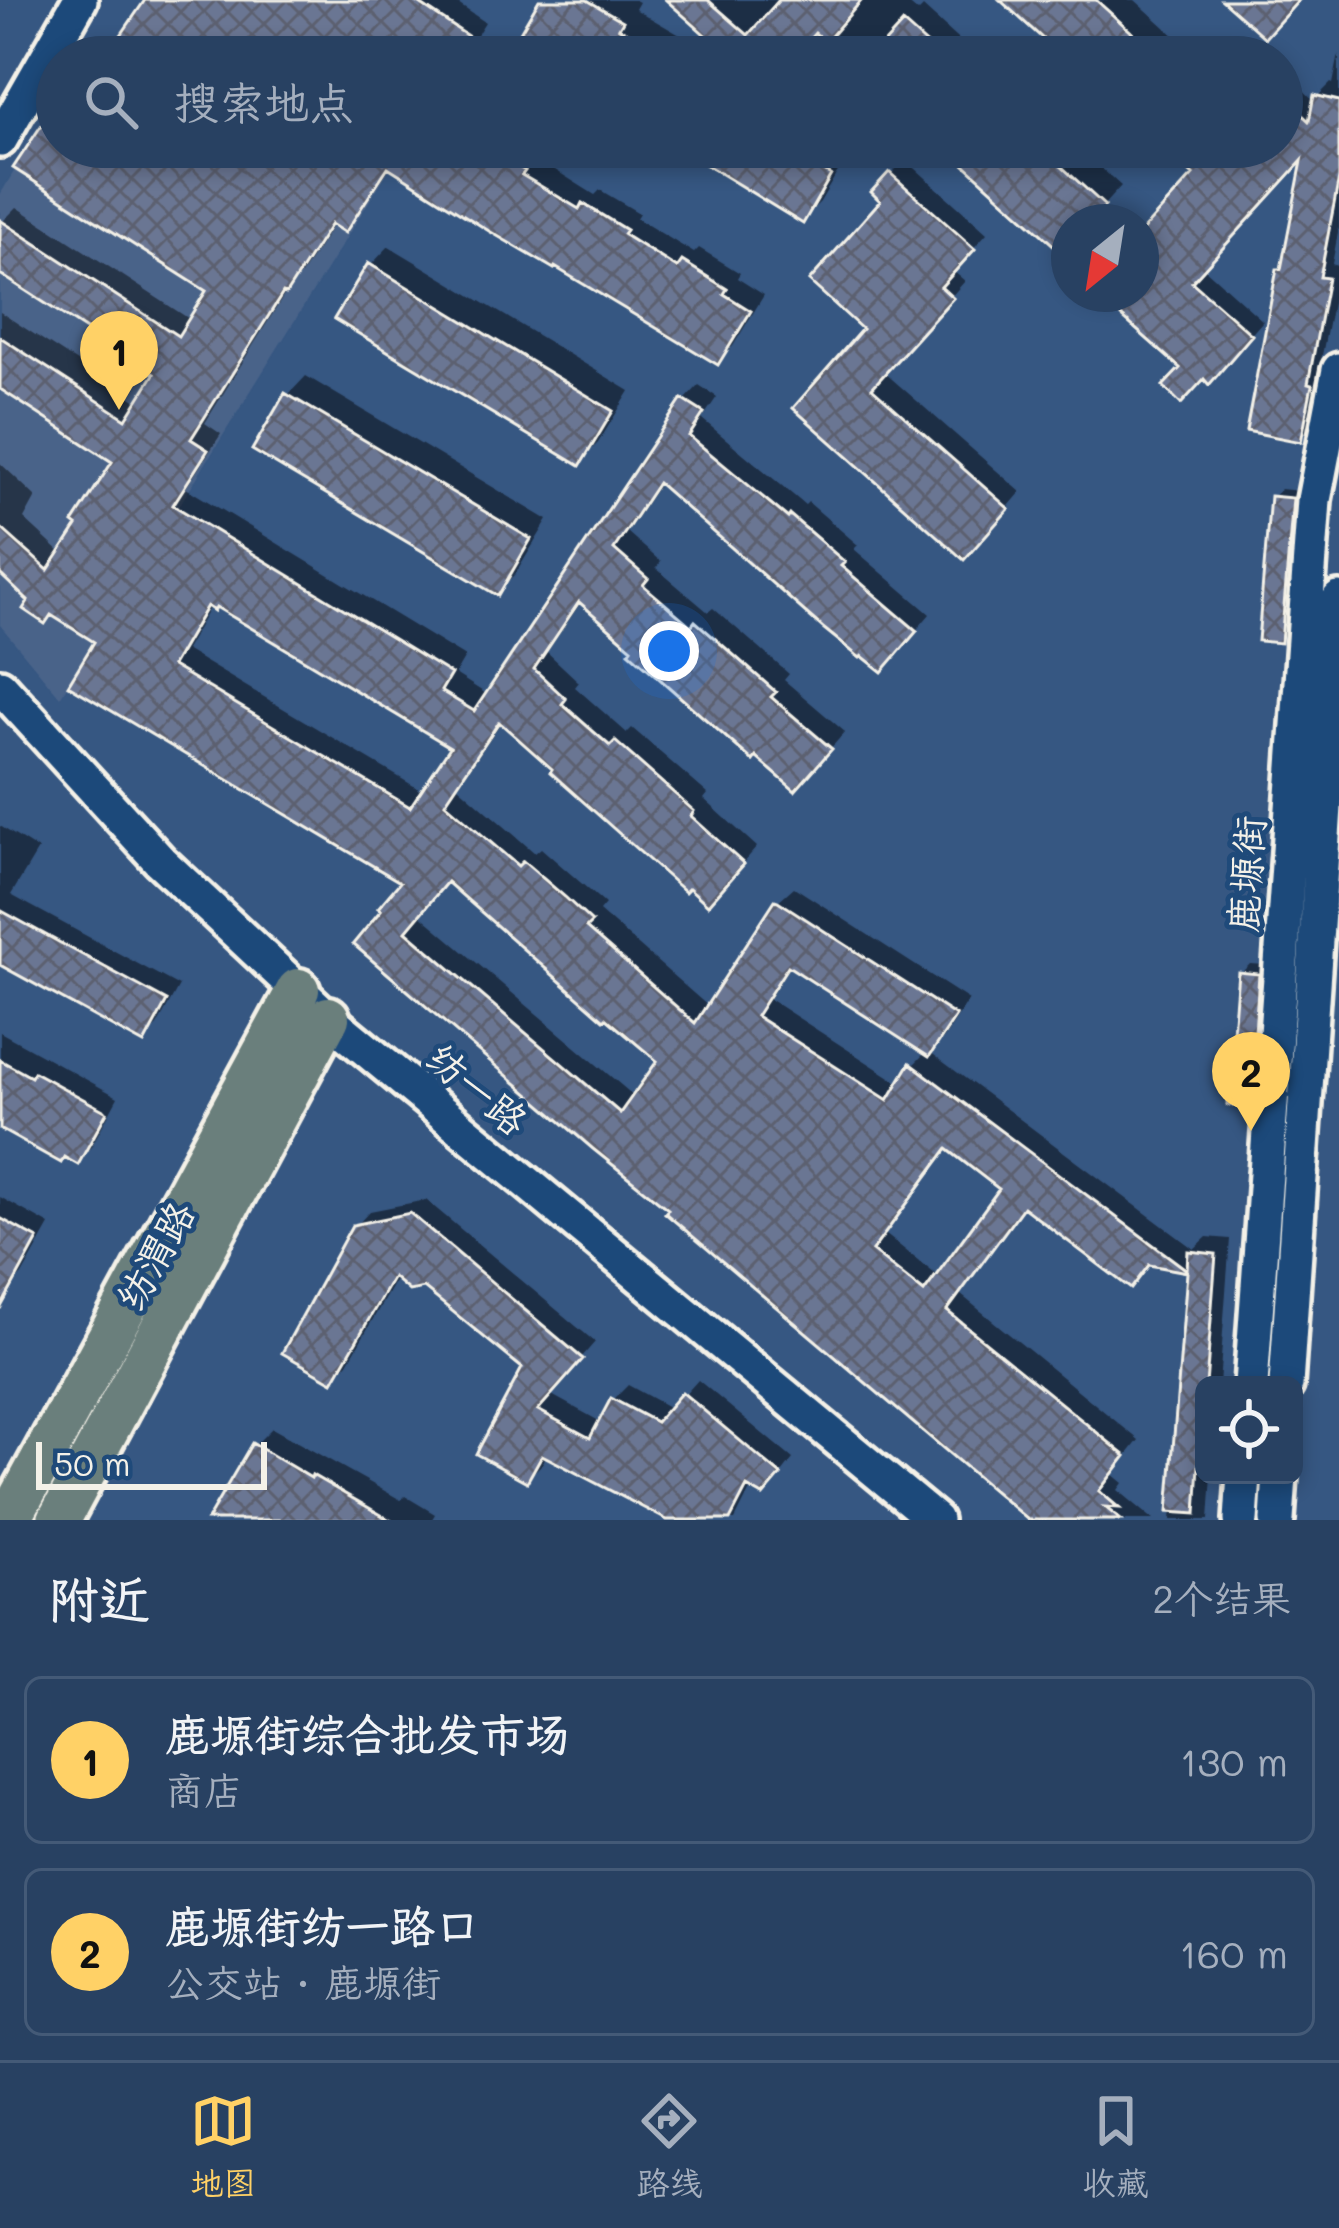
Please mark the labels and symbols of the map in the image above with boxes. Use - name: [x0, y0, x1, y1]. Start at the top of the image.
- north arrow: [1051, 204, 1159, 312]
- pin: 1: [80, 311, 158, 410]
- your location: [639, 621, 699, 681]
- street label: 鹿塬街: [1215, 814, 1275, 934]
- street label: 纺一路: [417, 1031, 539, 1145]
- pin: 2: [1212, 1032, 1290, 1131]
- street label: 纺渭路: [103, 1191, 205, 1319]
- scale bar: [36, 1436, 267, 1489]

